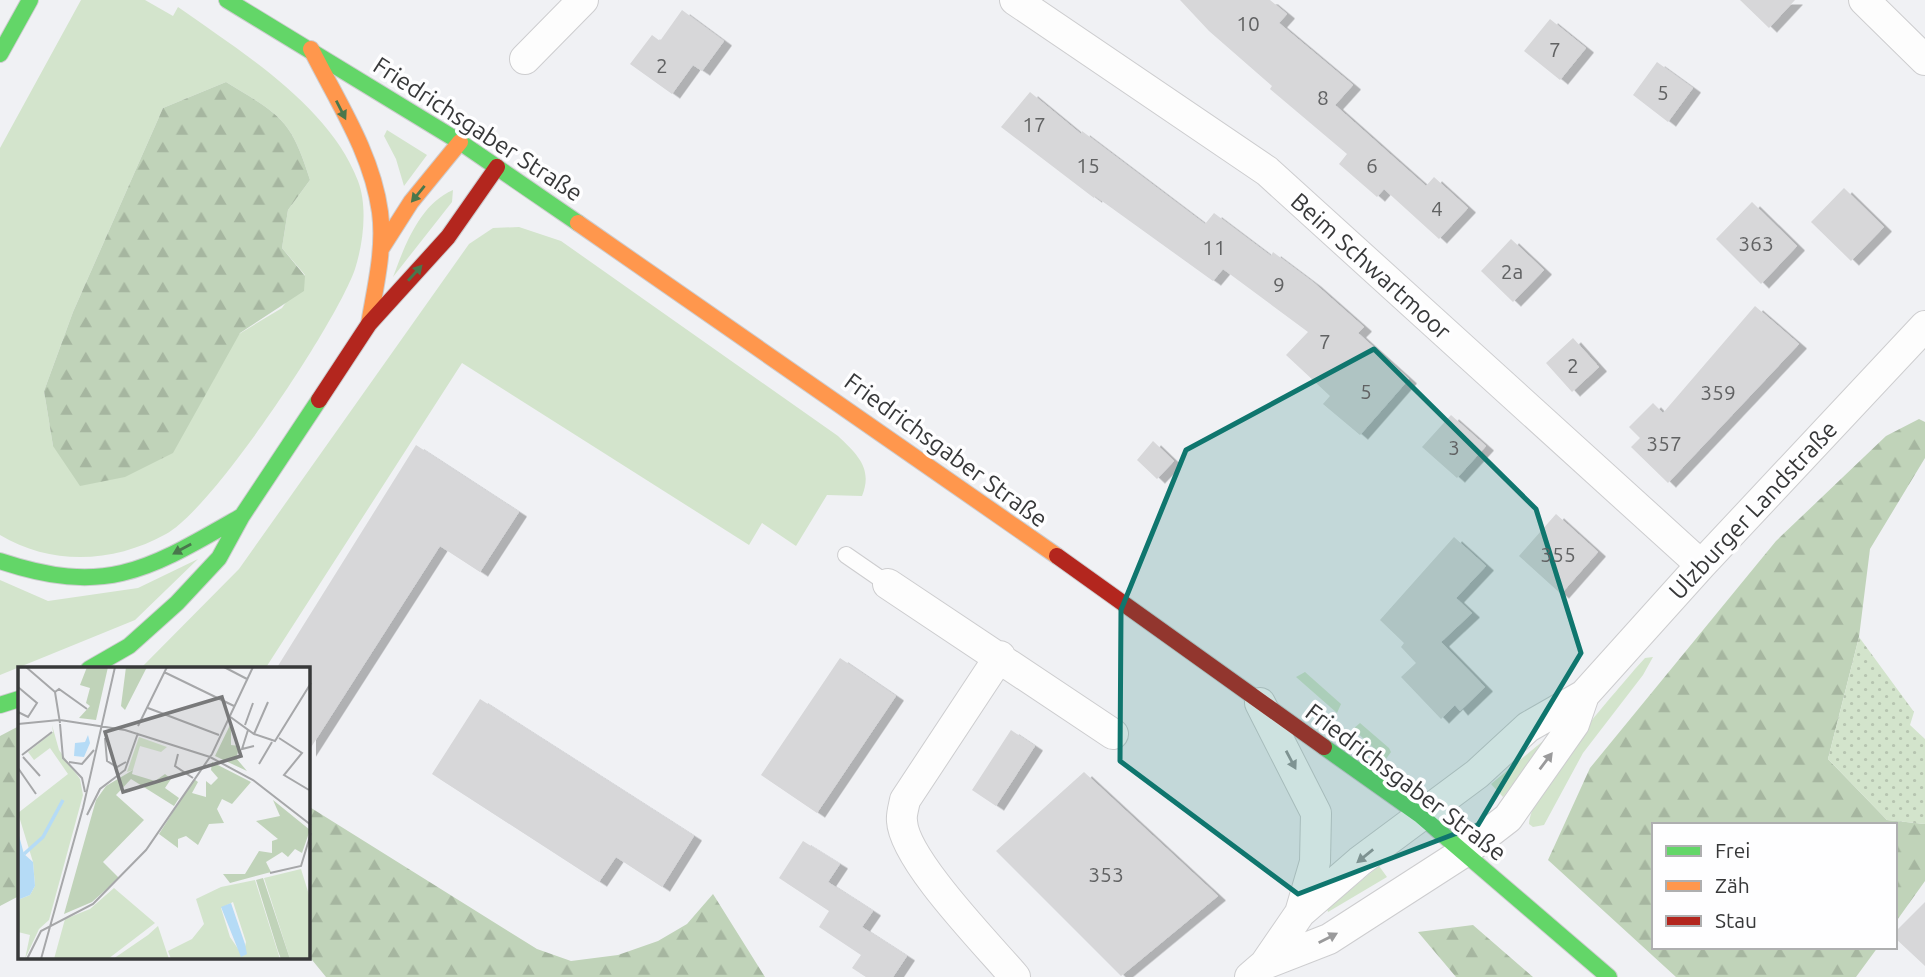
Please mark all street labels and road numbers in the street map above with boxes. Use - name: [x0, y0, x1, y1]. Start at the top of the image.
- street label: Friedrichsgaber Straße: [368, 51, 588, 207]
- street label: Beim Schwartmoor: [1286, 187, 1456, 345]
- street label: Friedrichsgaber Straße: [839, 367, 1053, 533]
- street label: Ulzburger Landstraße: [1663, 415, 1843, 605]
- street label: Friedrichsgaber Straße: [1301, 698, 1511, 866]

